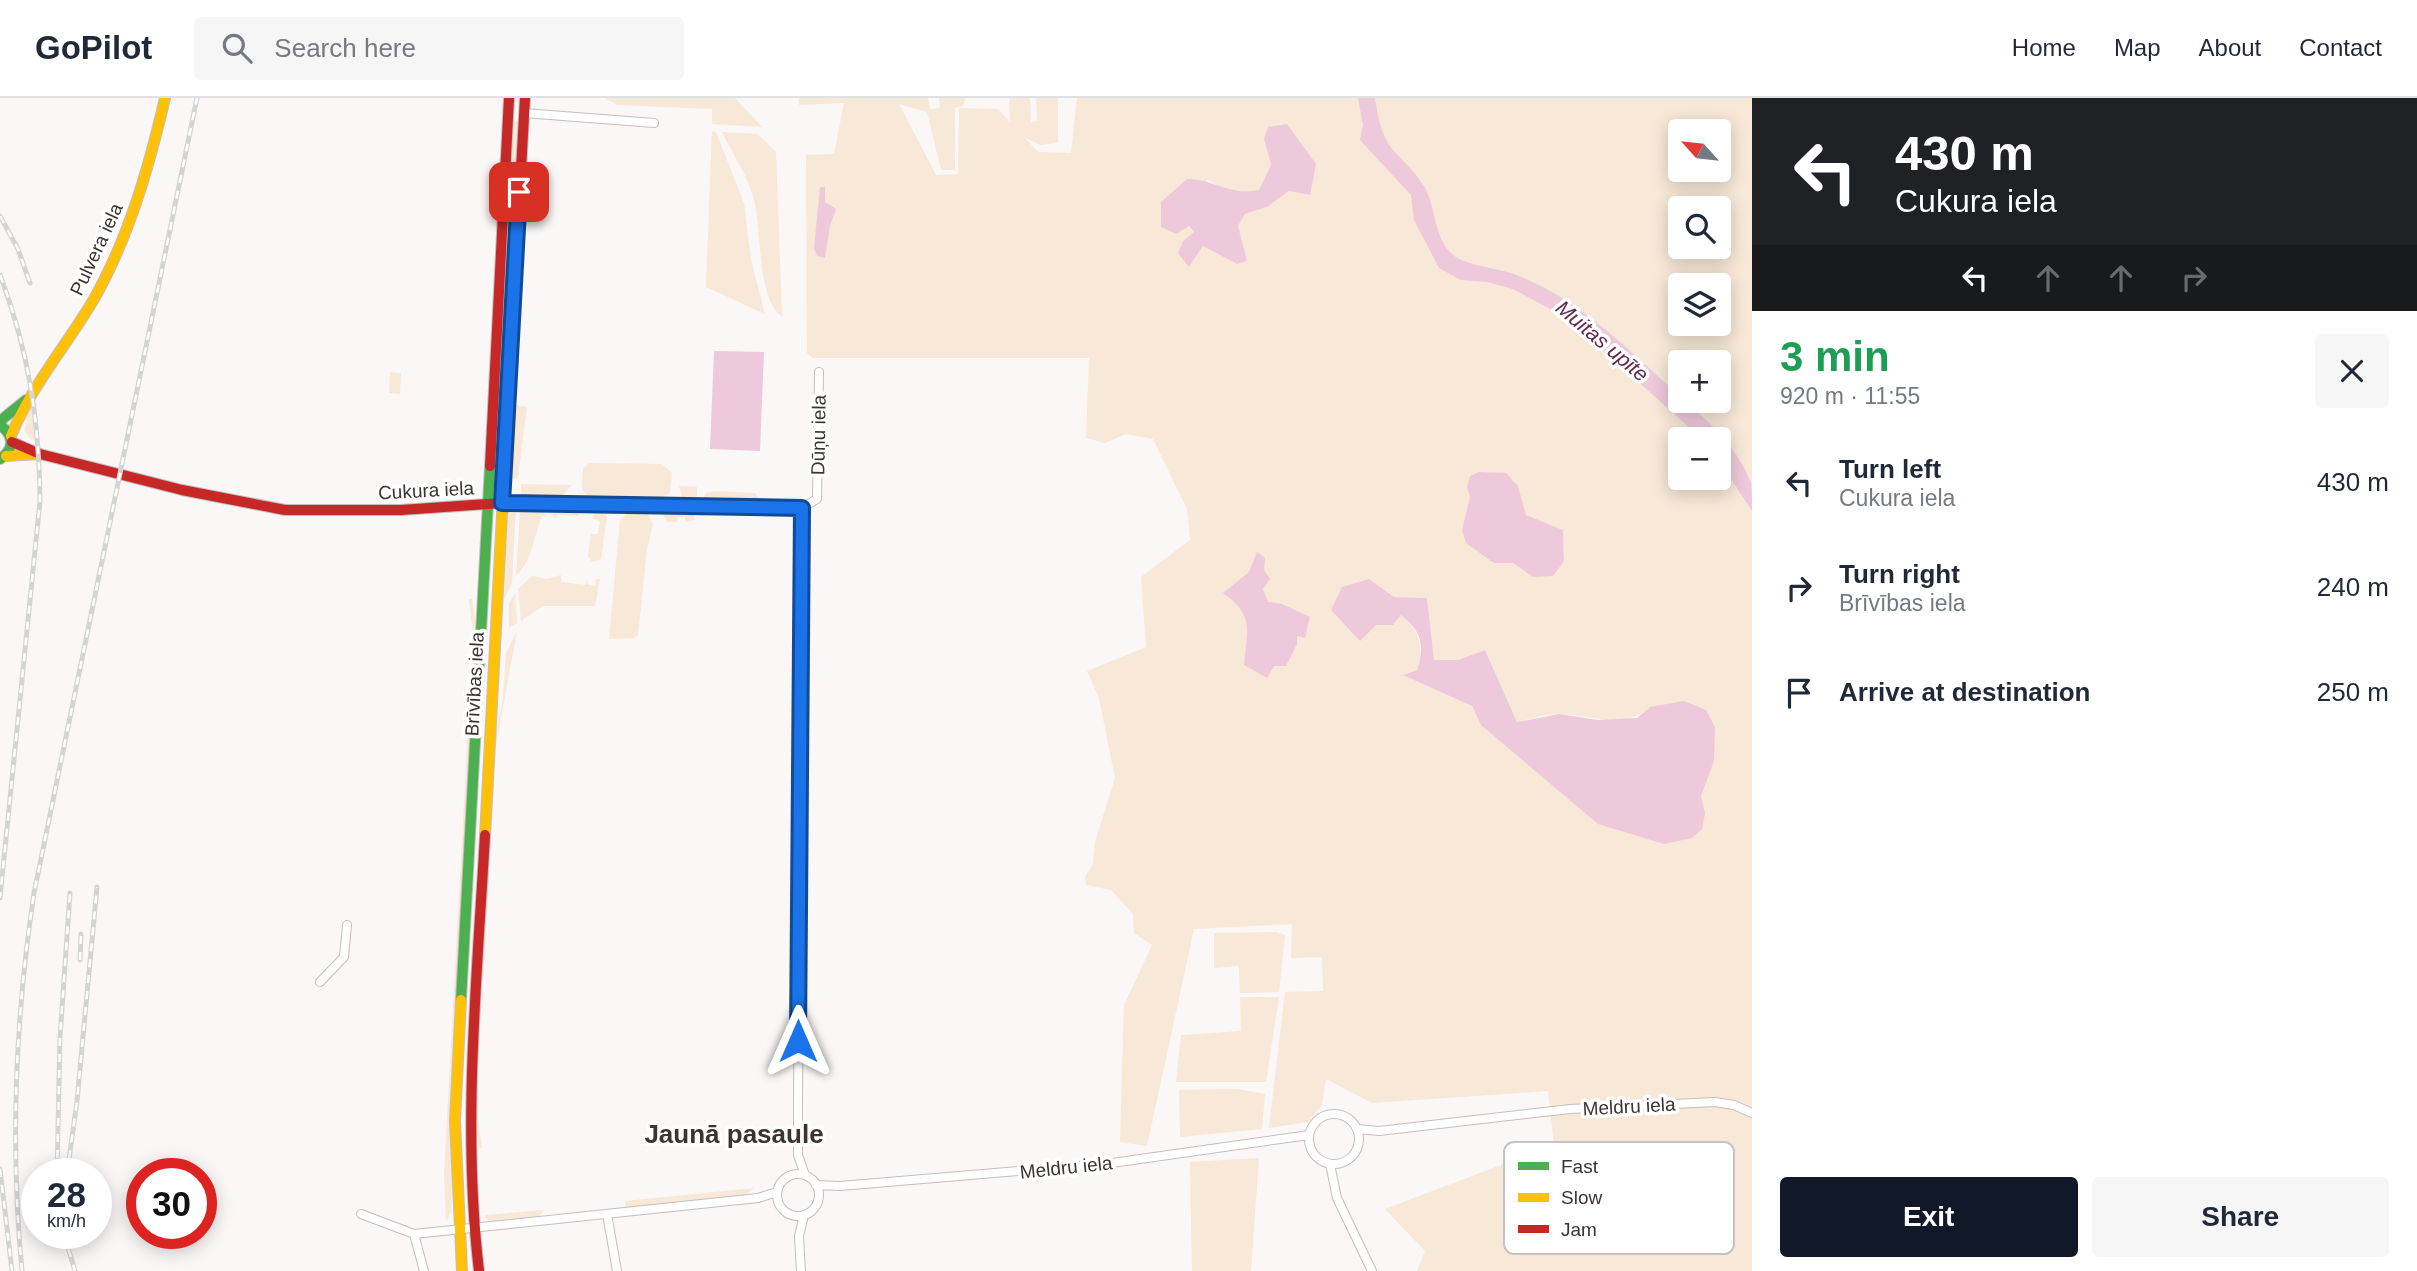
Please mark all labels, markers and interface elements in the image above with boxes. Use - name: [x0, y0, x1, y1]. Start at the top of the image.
- search box: [194, 17, 684, 80]
- text: GoPilot: [35, 29, 152, 66]
- icon: search: [218, 29, 256, 67]
- text: Search here: [274, 33, 416, 63]
- text: Home: [2012, 34, 2076, 61]
- text: Map: [2114, 34, 2161, 61]
- text: About: [2199, 34, 2261, 61]
- text: Contact: [2299, 34, 2382, 61]
- north arrow: [1668, 119, 1731, 182]
- map controls: [1668, 119, 1731, 490]
- icon: left: [1780, 126, 1871, 217]
- text: 430 m: [1895, 126, 2034, 180]
- pin: [489, 162, 549, 222]
- icon: arrive: [500, 173, 538, 211]
- text: Cukura iela: [1895, 183, 2057, 219]
- button: search: [1668, 196, 1731, 259]
- street label: Pulvera iela: [66, 199, 127, 299]
- icon: left: [1956, 259, 1994, 297]
- icon: ahead: [2029, 259, 2067, 297]
- icon: ahead: [2102, 259, 2140, 297]
- icon: right: [2175, 259, 2213, 297]
- button: layers: [1668, 273, 1731, 336]
- water label: Muitas upīte: [1552, 295, 1653, 386]
- text: 3 min: [1780, 333, 1890, 380]
- button: close: [2315, 334, 2389, 408]
- button: +: [1668, 350, 1731, 413]
- text: 920 m · 11:55: [1780, 383, 1920, 409]
- street label: Dūņu iela: [807, 394, 830, 475]
- button: −: [1668, 427, 1731, 490]
- text: Turn left: [1839, 454, 1941, 484]
- icon: left: [1780, 464, 1818, 502]
- text: 430 m: [2317, 467, 2389, 497]
- street label: Cukura iela: [377, 477, 475, 503]
- text: Cukura iela: [1839, 485, 1955, 511]
- text: Turn right: [1839, 559, 1960, 589]
- icon: right: [1780, 569, 1818, 607]
- text: 240 m: [2317, 572, 2389, 602]
- text: Brīvības iela: [1839, 590, 1966, 616]
- street label: Brīvības iela: [461, 631, 488, 737]
- icon: arrive: [1780, 674, 1818, 712]
- text: Arrive at destination: [1839, 677, 2090, 707]
- text: 250 m: [2317, 677, 2389, 707]
- position arrow: [761, 1004, 835, 1078]
- street label: Meldru iela: [1582, 1094, 1676, 1119]
- district label: Jaunā pasaule: [644, 1119, 824, 1149]
- legend: [1504, 1142, 1734, 1254]
- street label: Meldru iela: [1019, 1152, 1114, 1183]
- text: Fast: [1561, 1156, 1599, 1177]
- speed limit sign: 30: [126, 1158, 217, 1249]
- text: 28: [47, 1175, 86, 1214]
- button: Exit: [1780, 1177, 2078, 1257]
- button: Share: [2092, 1177, 2389, 1257]
- text: Slow: [1561, 1187, 1602, 1208]
- text: km/h: [47, 1211, 86, 1231]
- text: Jam: [1561, 1219, 1597, 1240]

